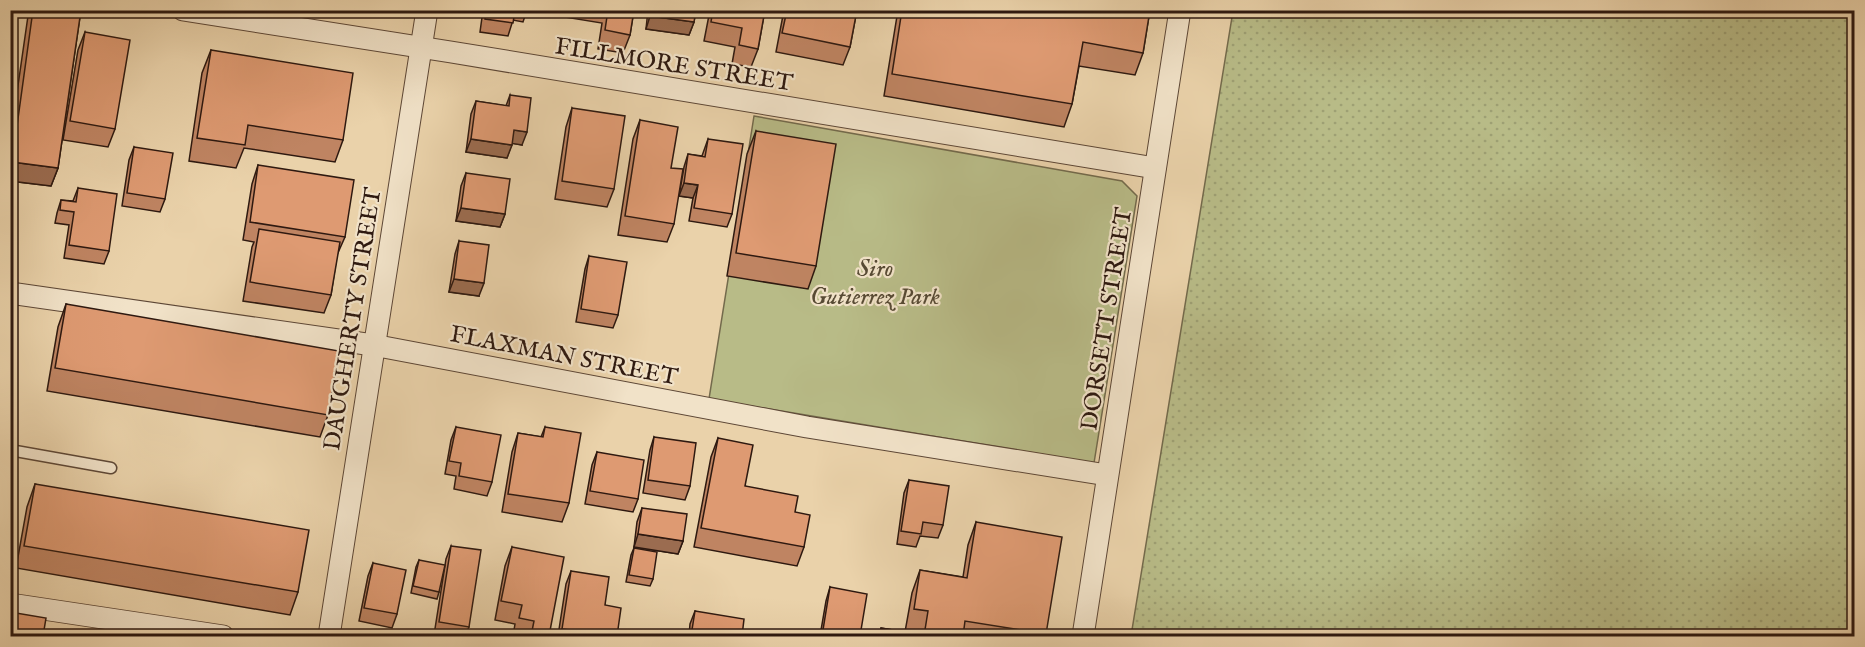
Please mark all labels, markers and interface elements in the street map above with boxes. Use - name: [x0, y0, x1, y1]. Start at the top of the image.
- street label: FILLMORE STREET: [553, 31, 795, 100]
- street label: DAUGHERTY STREET: [317, 185, 390, 453]
- street label: DORSETT STREET: [1075, 205, 1140, 433]
- park label: Siro Gutierrez Park: [810, 254, 940, 313]
- street label: FLAXMAN STREET: [447, 319, 681, 394]

